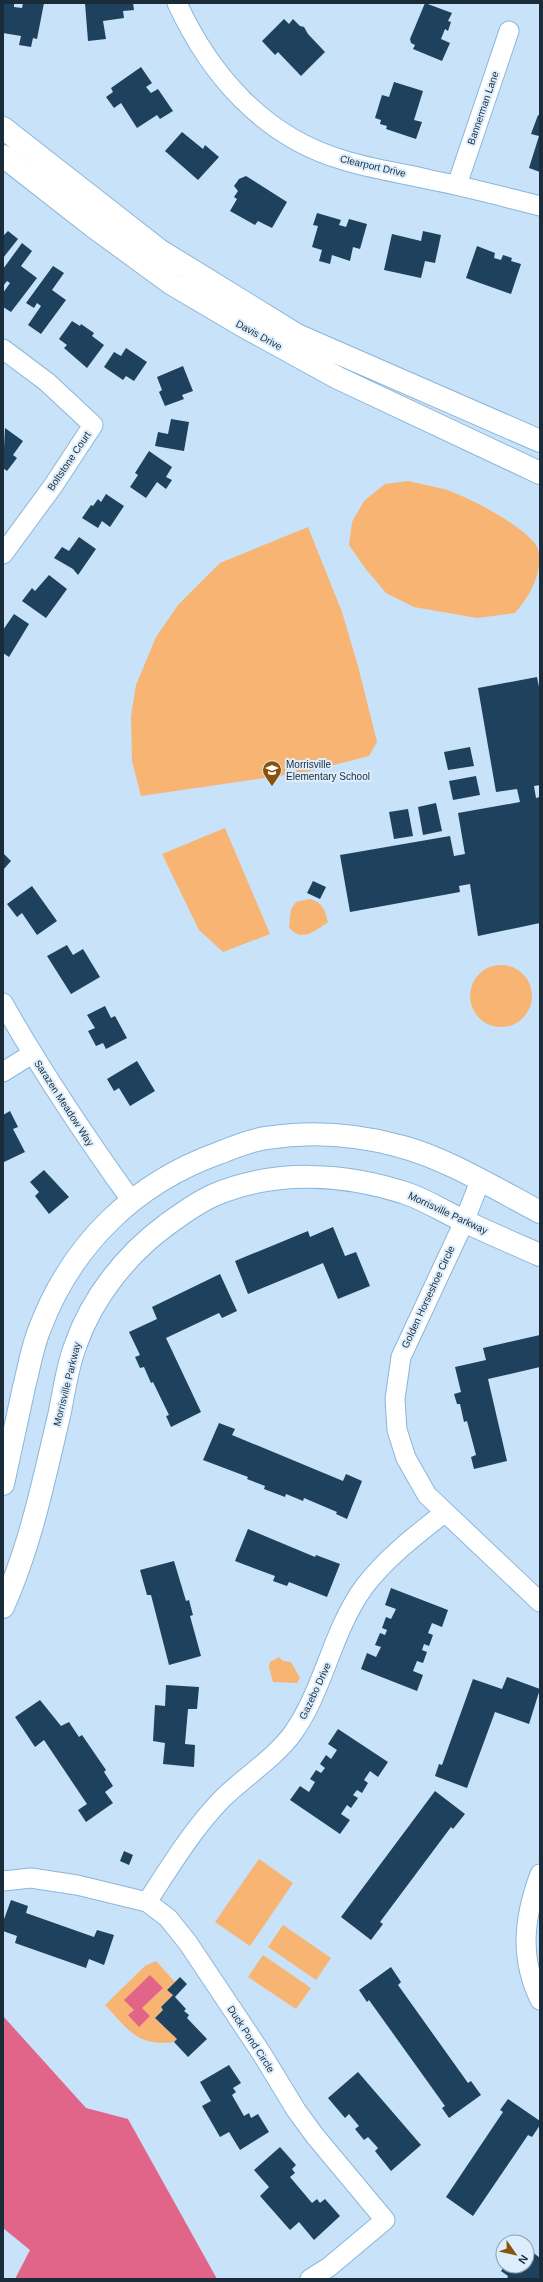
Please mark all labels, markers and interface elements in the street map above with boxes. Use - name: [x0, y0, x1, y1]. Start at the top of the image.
- street label: Bannerman Lane: [465, 70, 501, 146]
- street label: Clearport Drive: [339, 153, 407, 179]
- street label: Davis Drive: [234, 318, 284, 352]
- street label: Boltstone Court: [45, 429, 93, 493]
- school or university icon: Morrisville Elementary School: [261, 759, 283, 787]
- place label: Morrisville Elementary School: [286, 759, 370, 782]
- street label: Sarazen Meadow Way: [32, 1058, 96, 1148]
- street label: Morrisville Parkway: [407, 1190, 489, 1236]
- street label: Golden Horseshoe Circle: [399, 1244, 457, 1350]
- street label: Morrisville Parkway: [51, 1341, 83, 1427]
- street label: Gazebo Drive: [297, 1661, 333, 1721]
- street label: Duck Pond Circle: [225, 2004, 277, 2075]
- north arrow: [495, 2234, 535, 2274]
- text: N: [516, 2253, 530, 2266]

